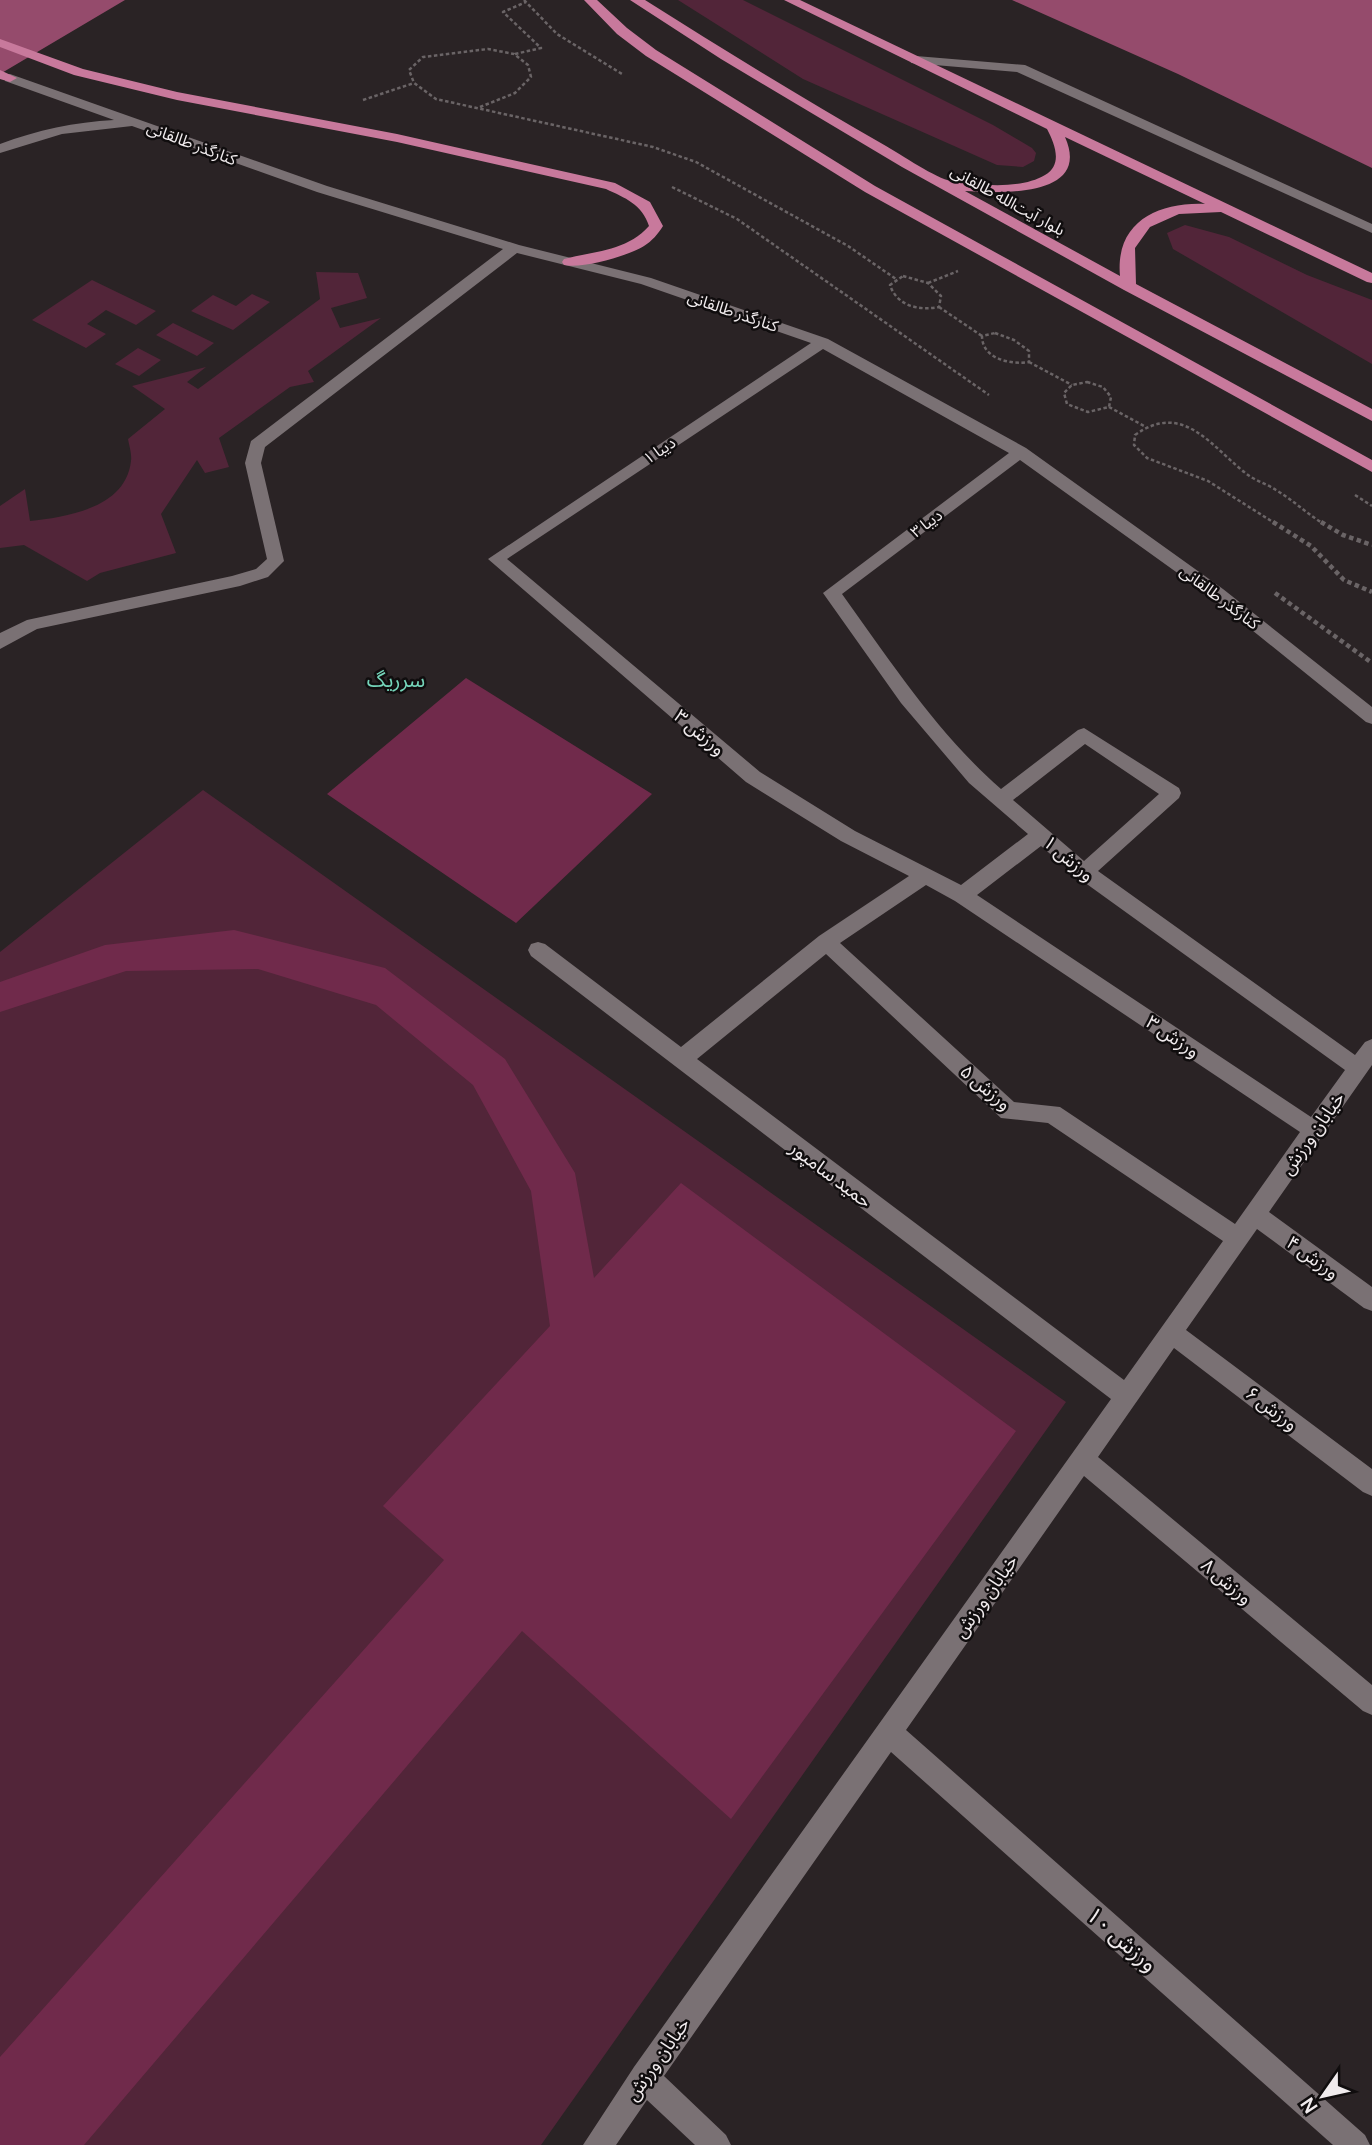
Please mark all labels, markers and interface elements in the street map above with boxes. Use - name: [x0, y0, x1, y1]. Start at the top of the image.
- street label: کنارگذر طالقانی: [144, 116, 240, 170]
- street label: بلوار آیت‌الله طالقانی: [947, 159, 1069, 241]
- street label: کنارگذر طالقانی: [685, 285, 782, 337]
- street label: دیبا ۱: [638, 431, 680, 469]
- street label: دیبا ۳: [905, 504, 947, 542]
- street label: کنارگذر طالقانی: [1176, 560, 1265, 634]
- district label: سرریگ: [367, 665, 425, 693]
- street label: ورزش ۳: [669, 703, 731, 761]
- street label: ورزش ۱: [1038, 829, 1100, 887]
- street label: ورزش ۳: [1141, 1009, 1205, 1063]
- street label: ورزش ۵: [955, 1058, 1017, 1116]
- street label: خیابان ورزش: [1274, 1086, 1350, 1180]
- street label: حمید سامپور: [784, 1134, 877, 1214]
- street label: ورزش ۴: [1281, 1229, 1345, 1285]
- street label: ورزش ۶: [1240, 1380, 1304, 1436]
- street label: خیابان ورزش: [947, 1549, 1023, 1643]
- street label: ورزش ۸: [1196, 1552, 1258, 1610]
- street label: ورزش ۱۰: [1080, 1898, 1165, 1978]
- street label: خیابان ورزش: [619, 2012, 695, 2106]
- north arrow: [1288, 2061, 1358, 2131]
- text: N: [1294, 2093, 1324, 2118]

